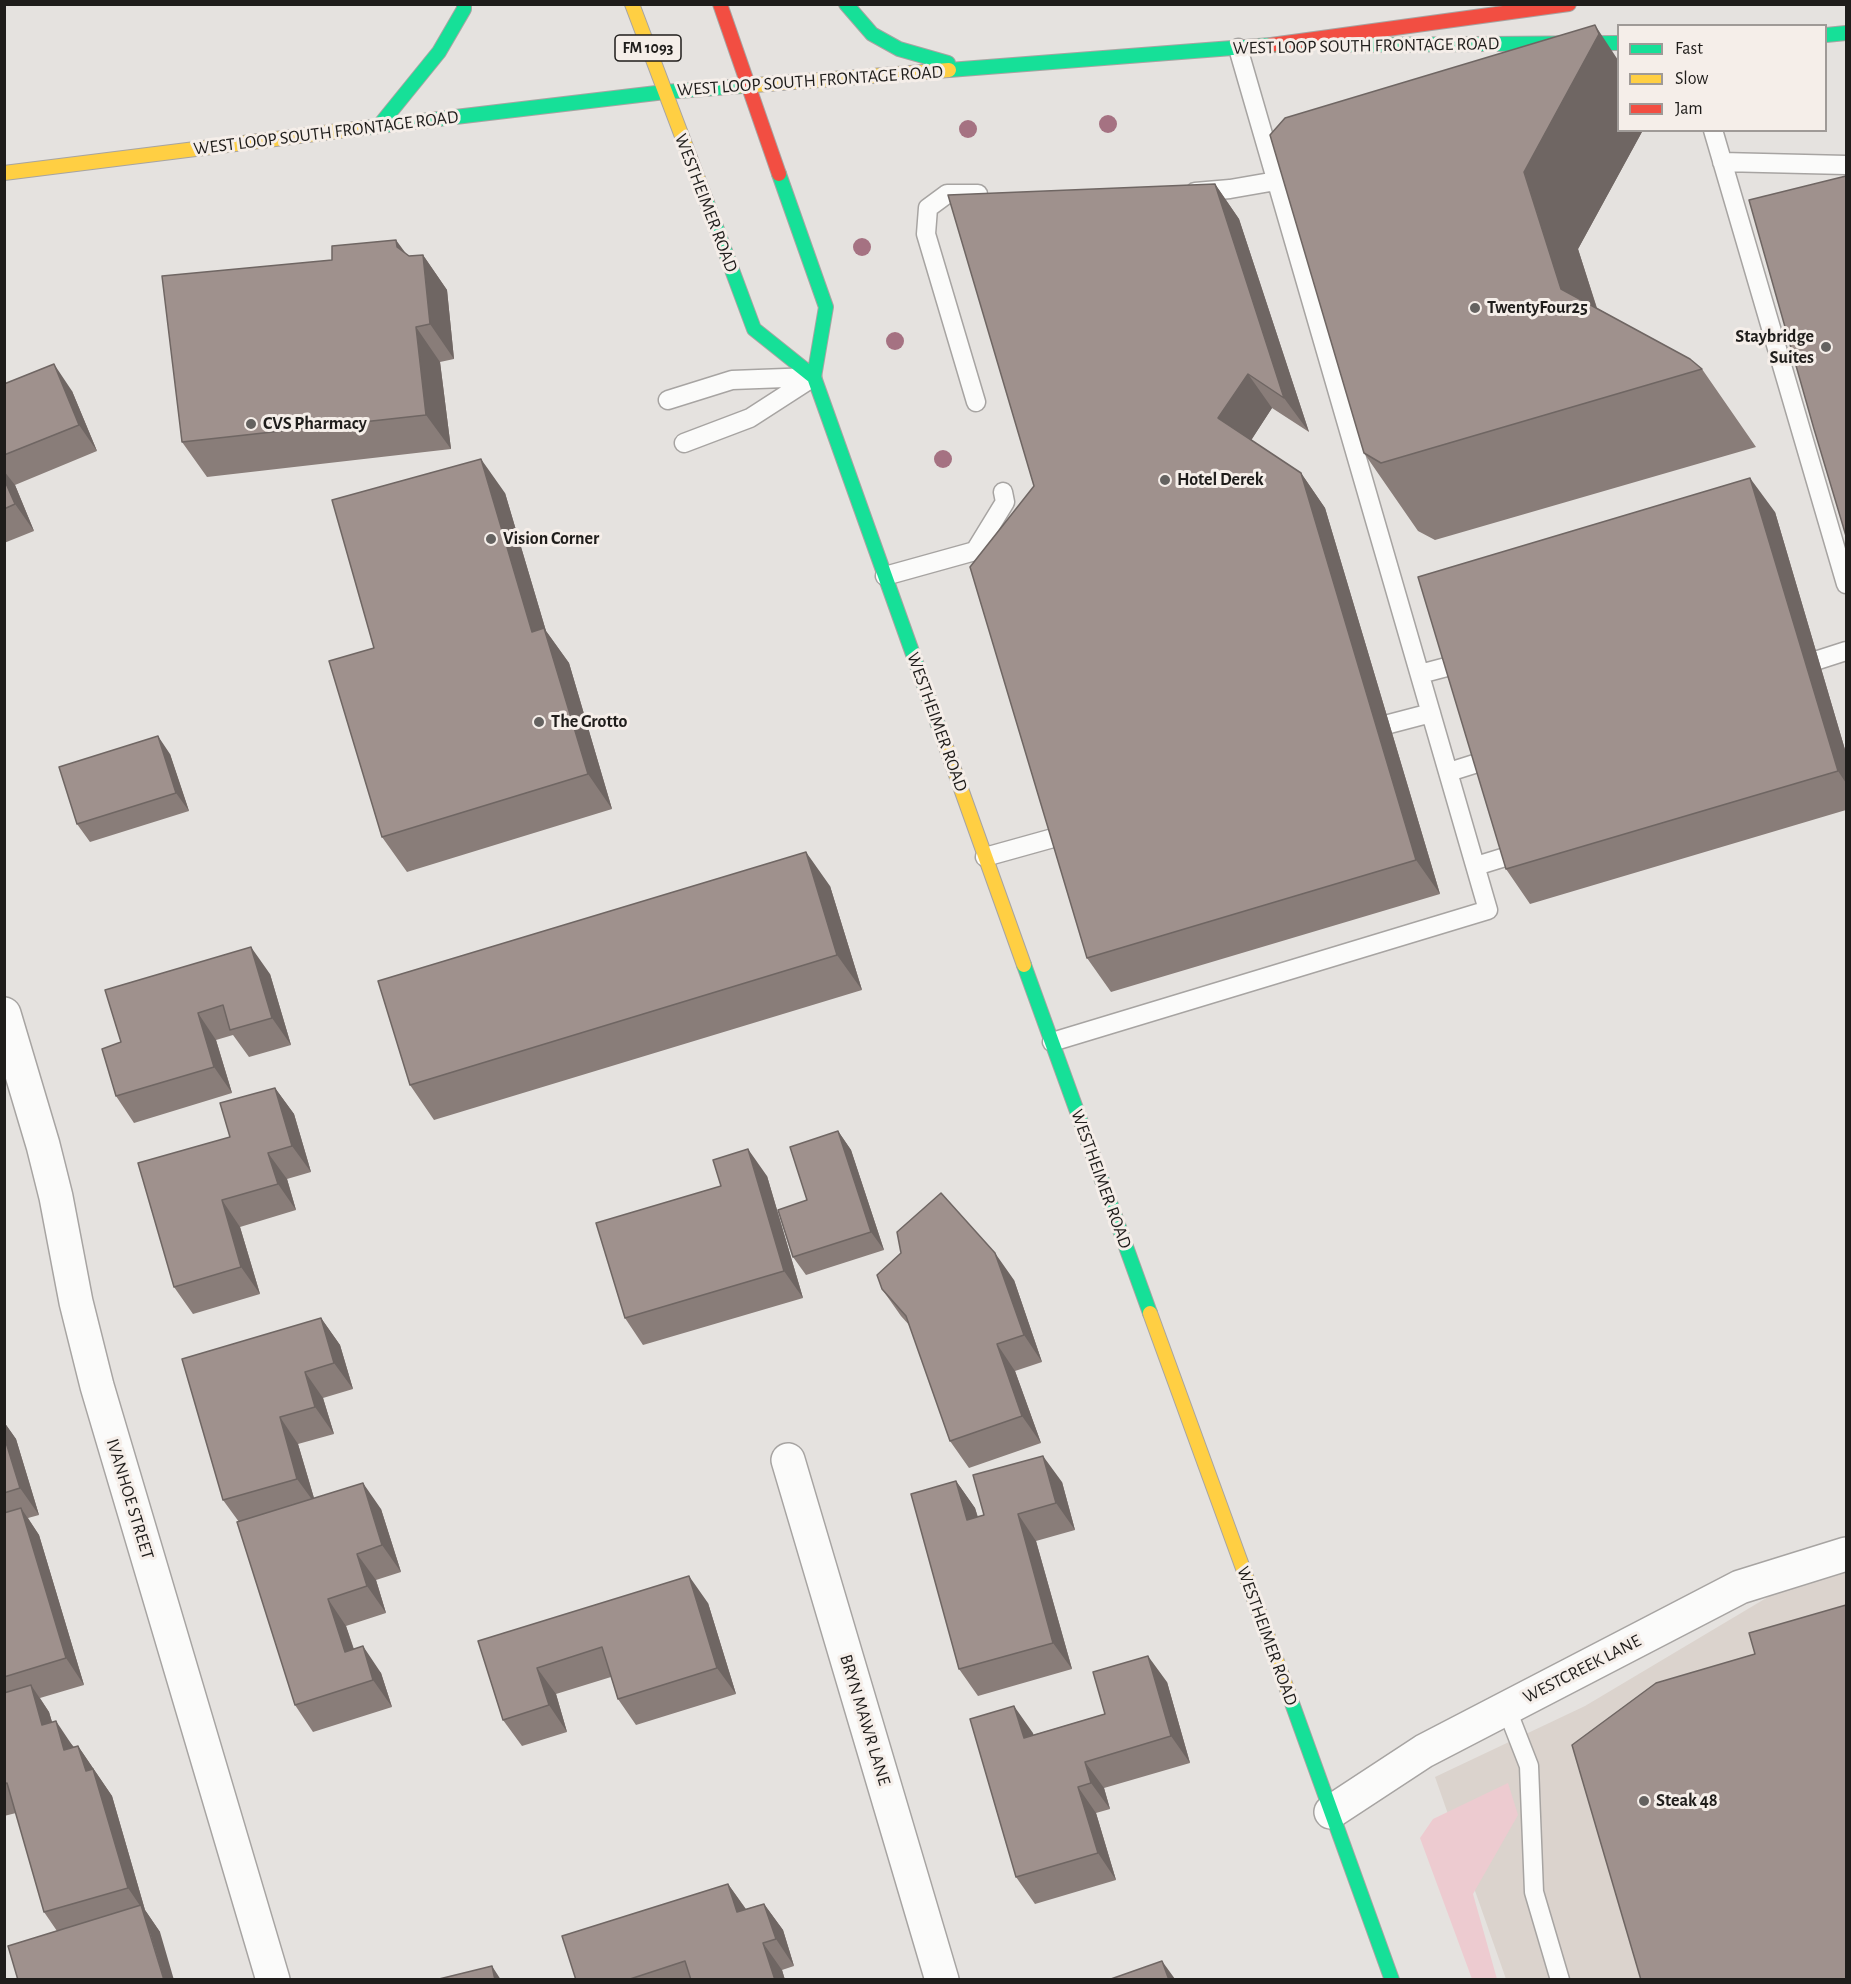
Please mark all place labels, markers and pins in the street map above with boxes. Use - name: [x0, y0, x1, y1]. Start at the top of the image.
- place label: TwentyFour25: [1487, 297, 1588, 319]
- marker: TwentyFour25: [1468, 301, 1482, 315]
- place label: Staybridge Suites: [1735, 326, 1814, 368]
- marker: Staybridge Suites: [1819, 340, 1833, 354]
- place label: CVS Pharmacy: [263, 413, 367, 435]
- marker: CVS Pharmacy: [244, 417, 258, 431]
- place label: Hotel Derek: [1177, 469, 1264, 491]
- marker: Hotel Derek: [1158, 473, 1172, 487]
- place label: Vision Corner: [503, 528, 599, 550]
- marker: Vision Corner: [484, 532, 498, 546]
- place label: The Grotto: [551, 711, 627, 733]
- marker: The Grotto: [532, 715, 546, 729]
- place label: Steak 48: [1656, 1790, 1718, 1812]
- marker: Steak 48: [1637, 1794, 1651, 1808]

